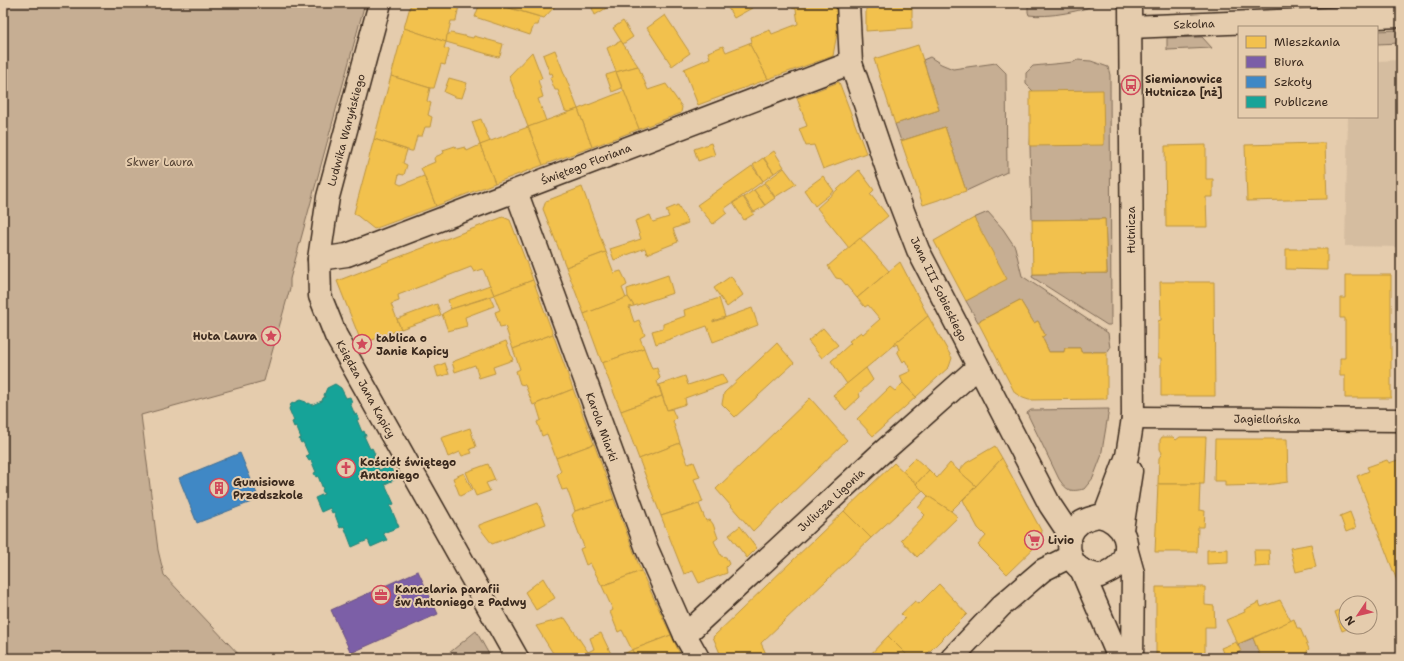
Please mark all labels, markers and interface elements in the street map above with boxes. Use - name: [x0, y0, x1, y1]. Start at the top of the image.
- street label: Szkolna: [1173, 16, 1215, 33]
- legend: [1238, 26, 1378, 118]
- text: Mieszkania: [1274, 34, 1340, 50]
- text: Biura: [1274, 54, 1304, 70]
- street label: Ludwika Waryńskiego: [324, 72, 369, 188]
- place label: Siemianowice Hutnicza [nż]: [1145, 72, 1223, 100]
- bus stop icon: Siemianowice Hutnicza [nż]: [1120, 74, 1142, 96]
- text: Szkoły: [1274, 74, 1312, 90]
- text: Publiczne: [1274, 94, 1329, 110]
- street label: Świętego Floriana: [538, 139, 634, 189]
- park label: Skwer Laura: [127, 155, 194, 170]
- street label: Hutnicza: [1124, 206, 1139, 254]
- street label: Jana III Sobieskiego: [907, 234, 971, 344]
- place icon: Huta Laura: [260, 325, 282, 347]
- place label: Huta Laura: [193, 329, 257, 344]
- place label: tablica o Janie Kapicy: [376, 331, 449, 359]
- place icon: tablica o Janie Kapicy: [351, 333, 373, 355]
- street label: Księdza Jana Kapicy: [332, 338, 399, 441]
- street label: Karola Miarki: [582, 390, 621, 464]
- street label: Jagiellońska: [1234, 411, 1301, 428]
- place label: Kościół świętego Antoniego: [360, 455, 456, 483]
- church icon: Kościół świętego Antoniego: [335, 457, 357, 479]
- street label: Juliusza Ligonia: [795, 465, 868, 535]
- place label: Gumisiowe Przedszkole: [233, 475, 303, 503]
- building icon: Gumisiowe Przedszkole: [208, 477, 230, 499]
- supermarket icon: Livio: [1023, 529, 1045, 551]
- place label: Livio: [1048, 533, 1074, 548]
- place label: Kancelaria parafii św Antoniego z Padwy: [395, 582, 527, 610]
- office icon: Kancelaria parafii św Antoniego z Padwy: [370, 584, 392, 606]
- north arrow: [1338, 595, 1378, 635]
- text: N: [1341, 612, 1359, 628]

